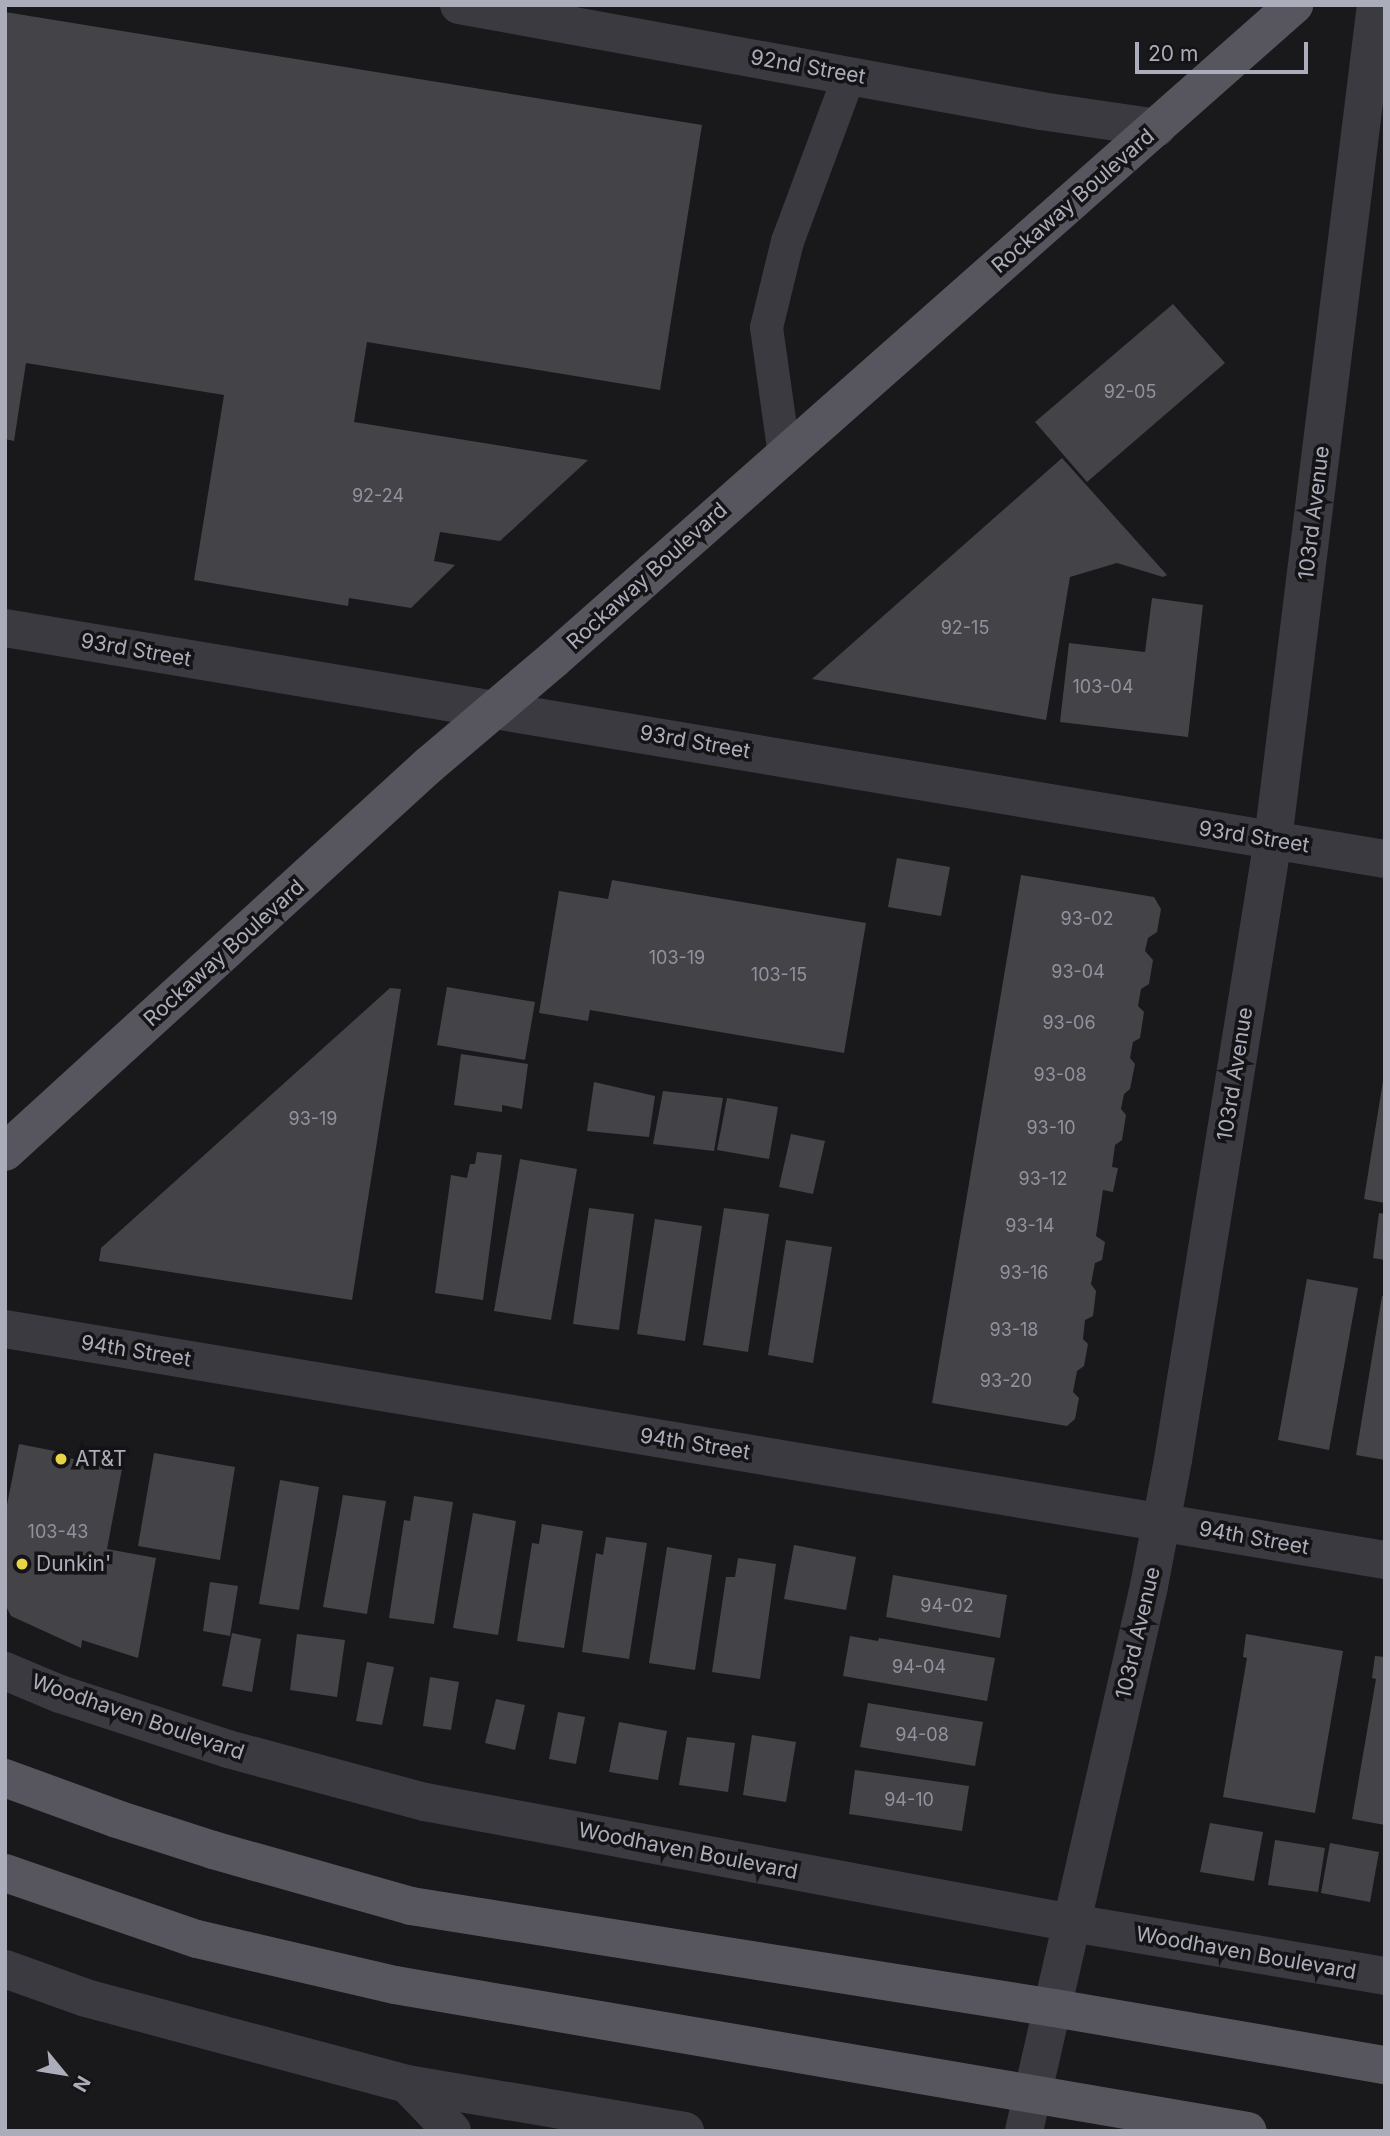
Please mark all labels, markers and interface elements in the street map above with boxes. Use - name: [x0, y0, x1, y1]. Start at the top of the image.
- scale bar: [1138, 28, 1311, 72]
- text: 20 m: [1148, 41, 1198, 66]
- street label: 92nd Street: [749, 44, 867, 90]
- street label: Rockaway Boulevard: [987, 124, 1159, 278]
- house number: 92-05: [1104, 381, 1156, 403]
- street label: 103rd Avenue: [1293, 445, 1335, 581]
- house number: 92-24: [352, 485, 404, 507]
- street label: Rockaway Boulevard: [562, 497, 732, 655]
- house number: 92-15: [941, 617, 989, 639]
- street label: 93rd Street: [79, 628, 193, 672]
- house number: 103-04: [1072, 676, 1134, 698]
- street label: 93rd Street: [638, 720, 752, 764]
- street label: 93rd Street: [1197, 816, 1311, 858]
- street label: Rockaway Boulevard: [139, 874, 309, 1032]
- house number: 93-02: [1061, 908, 1113, 930]
- house number: 103-19: [649, 947, 705, 969]
- house number: 93-04: [1051, 961, 1105, 983]
- house number: 103-15: [751, 964, 807, 986]
- street label: 103rd Avenue: [1212, 1005, 1258, 1143]
- house number: 93-06: [1042, 1012, 1096, 1034]
- house number: 93-08: [1033, 1064, 1087, 1086]
- house number: 93-19: [288, 1108, 338, 1130]
- house number: 93-10: [1026, 1117, 1076, 1139]
- house number: 93-12: [1019, 1168, 1067, 1190]
- house number: 93-14: [1005, 1215, 1055, 1237]
- house number: 93-16: [999, 1262, 1049, 1284]
- house number: 93-18: [989, 1319, 1039, 1341]
- street label: 94th Street: [79, 1330, 193, 1372]
- house number: 93-20: [980, 1370, 1032, 1392]
- street label: 94th Street: [638, 1423, 752, 1465]
- place label: AT&T: [75, 1446, 126, 1472]
- marker: AT&T: [53, 1451, 69, 1467]
- street label: 94th Street: [1197, 1516, 1311, 1560]
- house number: 103-43: [28, 1521, 88, 1543]
- place label: Dunkin': [36, 1551, 111, 1577]
- marker: Dunkin': [14, 1556, 30, 1572]
- street label: 103rd Avenue: [1111, 1564, 1165, 1702]
- house number: 94-02: [920, 1595, 974, 1617]
- house number: 94-04: [892, 1656, 946, 1678]
- street label: Woodhaven Boulevard: [28, 1669, 248, 1765]
- house number: 94-08: [895, 1724, 949, 1746]
- house number: 94-10: [884, 1789, 934, 1811]
- street label: Woodhaven Boulevard: [576, 1817, 800, 1885]
- street label: Woodhaven Boulevard: [1134, 1921, 1358, 1985]
- north arrow: [28, 2038, 98, 2108]
- text: N: [68, 2072, 95, 2096]

